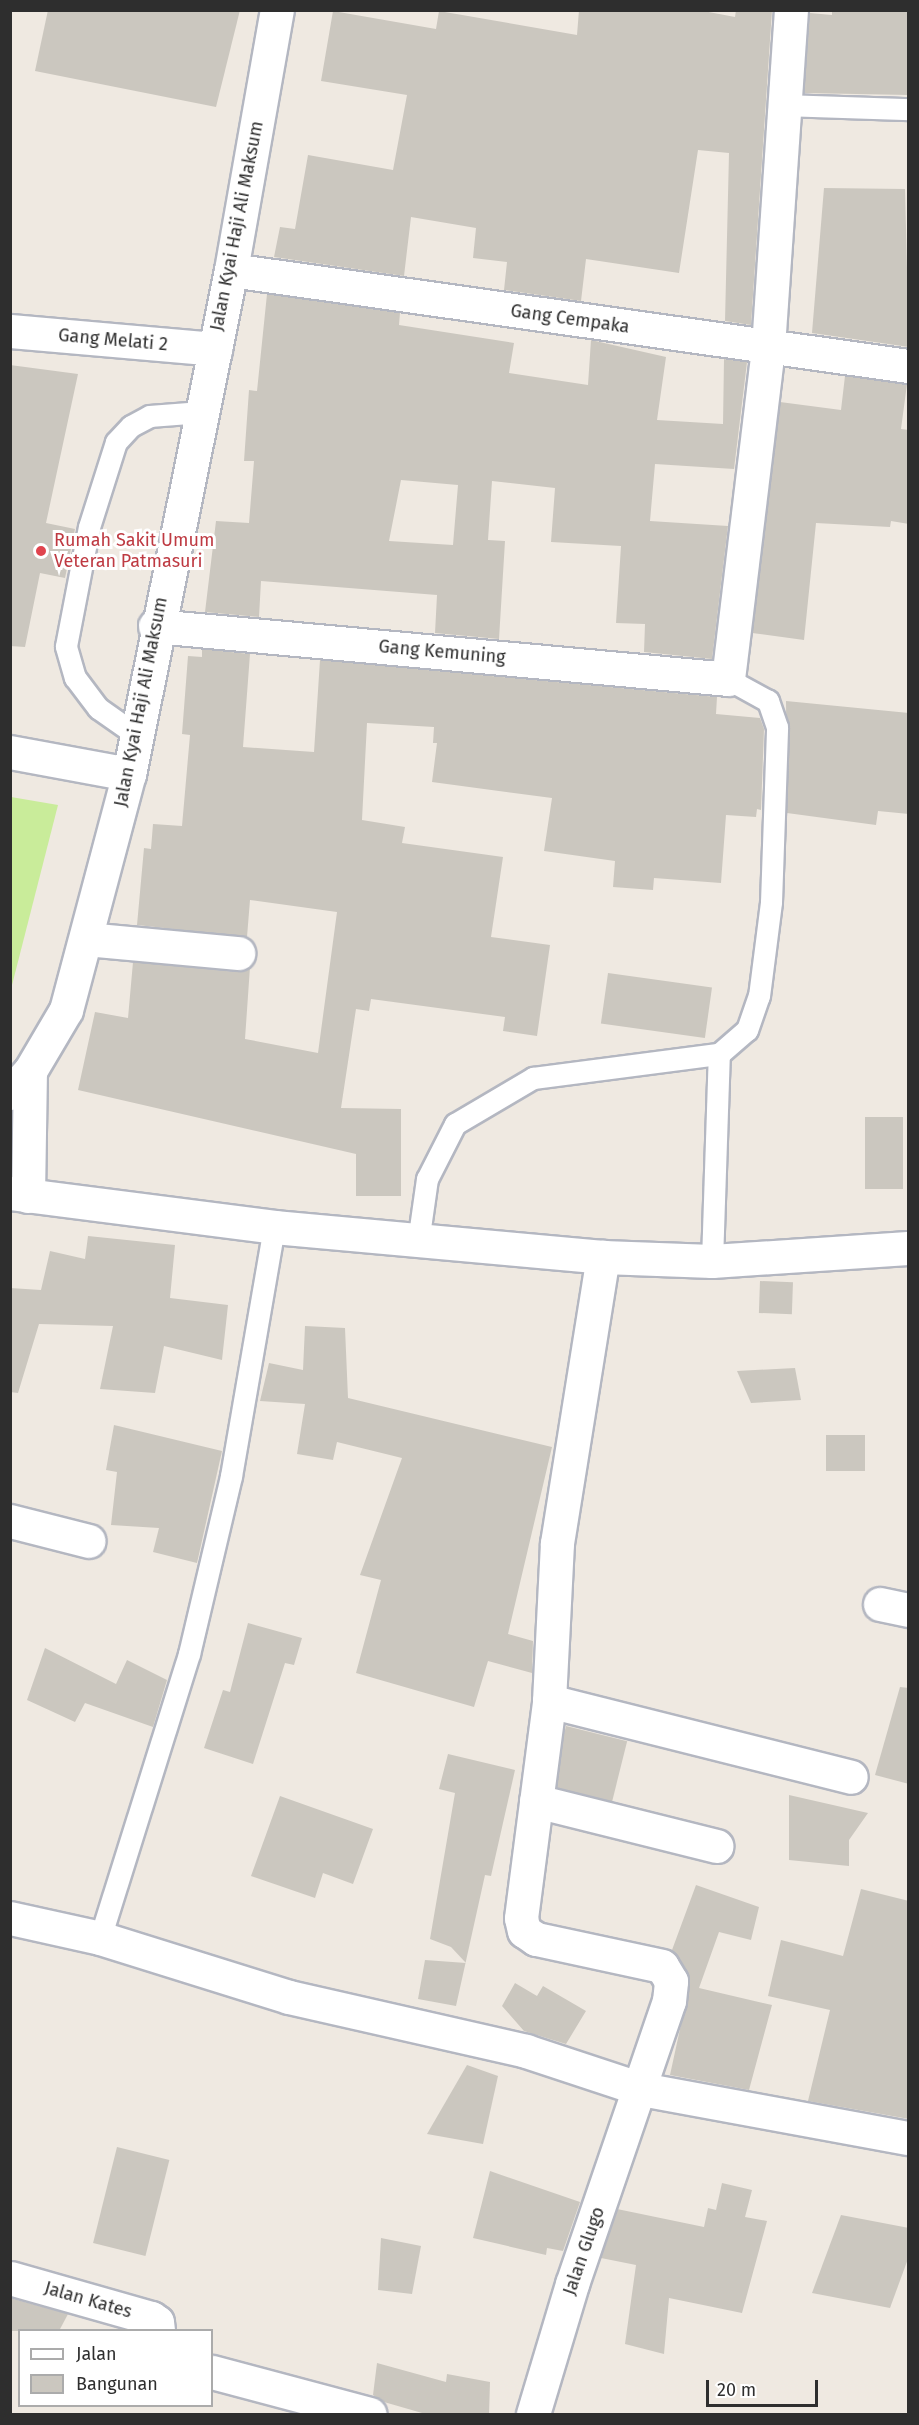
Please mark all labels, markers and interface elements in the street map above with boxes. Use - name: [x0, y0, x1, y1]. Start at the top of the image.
- street label: Jalan Kyai Haji Ali Maksum: [206, 119, 268, 333]
- street label: Gang Cempaka: [509, 300, 631, 338]
- street label: Gang Melati 2: [57, 324, 169, 356]
- place label: Rumah Sakit Umum Veteran Patmasuri: [54, 530, 214, 572]
- marker: Rumah Sakit Umum Veteran Patmasuri: [32, 542, 50, 560]
- street label: Jalan Kyai Haji Ali Maksum: [110, 595, 172, 809]
- street label: Gang Kemuning: [378, 636, 506, 668]
- street label: Jalan Glugo: [559, 2204, 609, 2298]
- street label: Jalan Kates: [42, 2277, 134, 2323]
- legend: [18, 2329, 213, 2407]
- text: Jalan: [76, 2343, 117, 2365]
- scale bar: [709, 2368, 822, 2406]
- text: Bangunan: [76, 2373, 158, 2395]
- text: 20 m: [717, 2379, 756, 2401]

